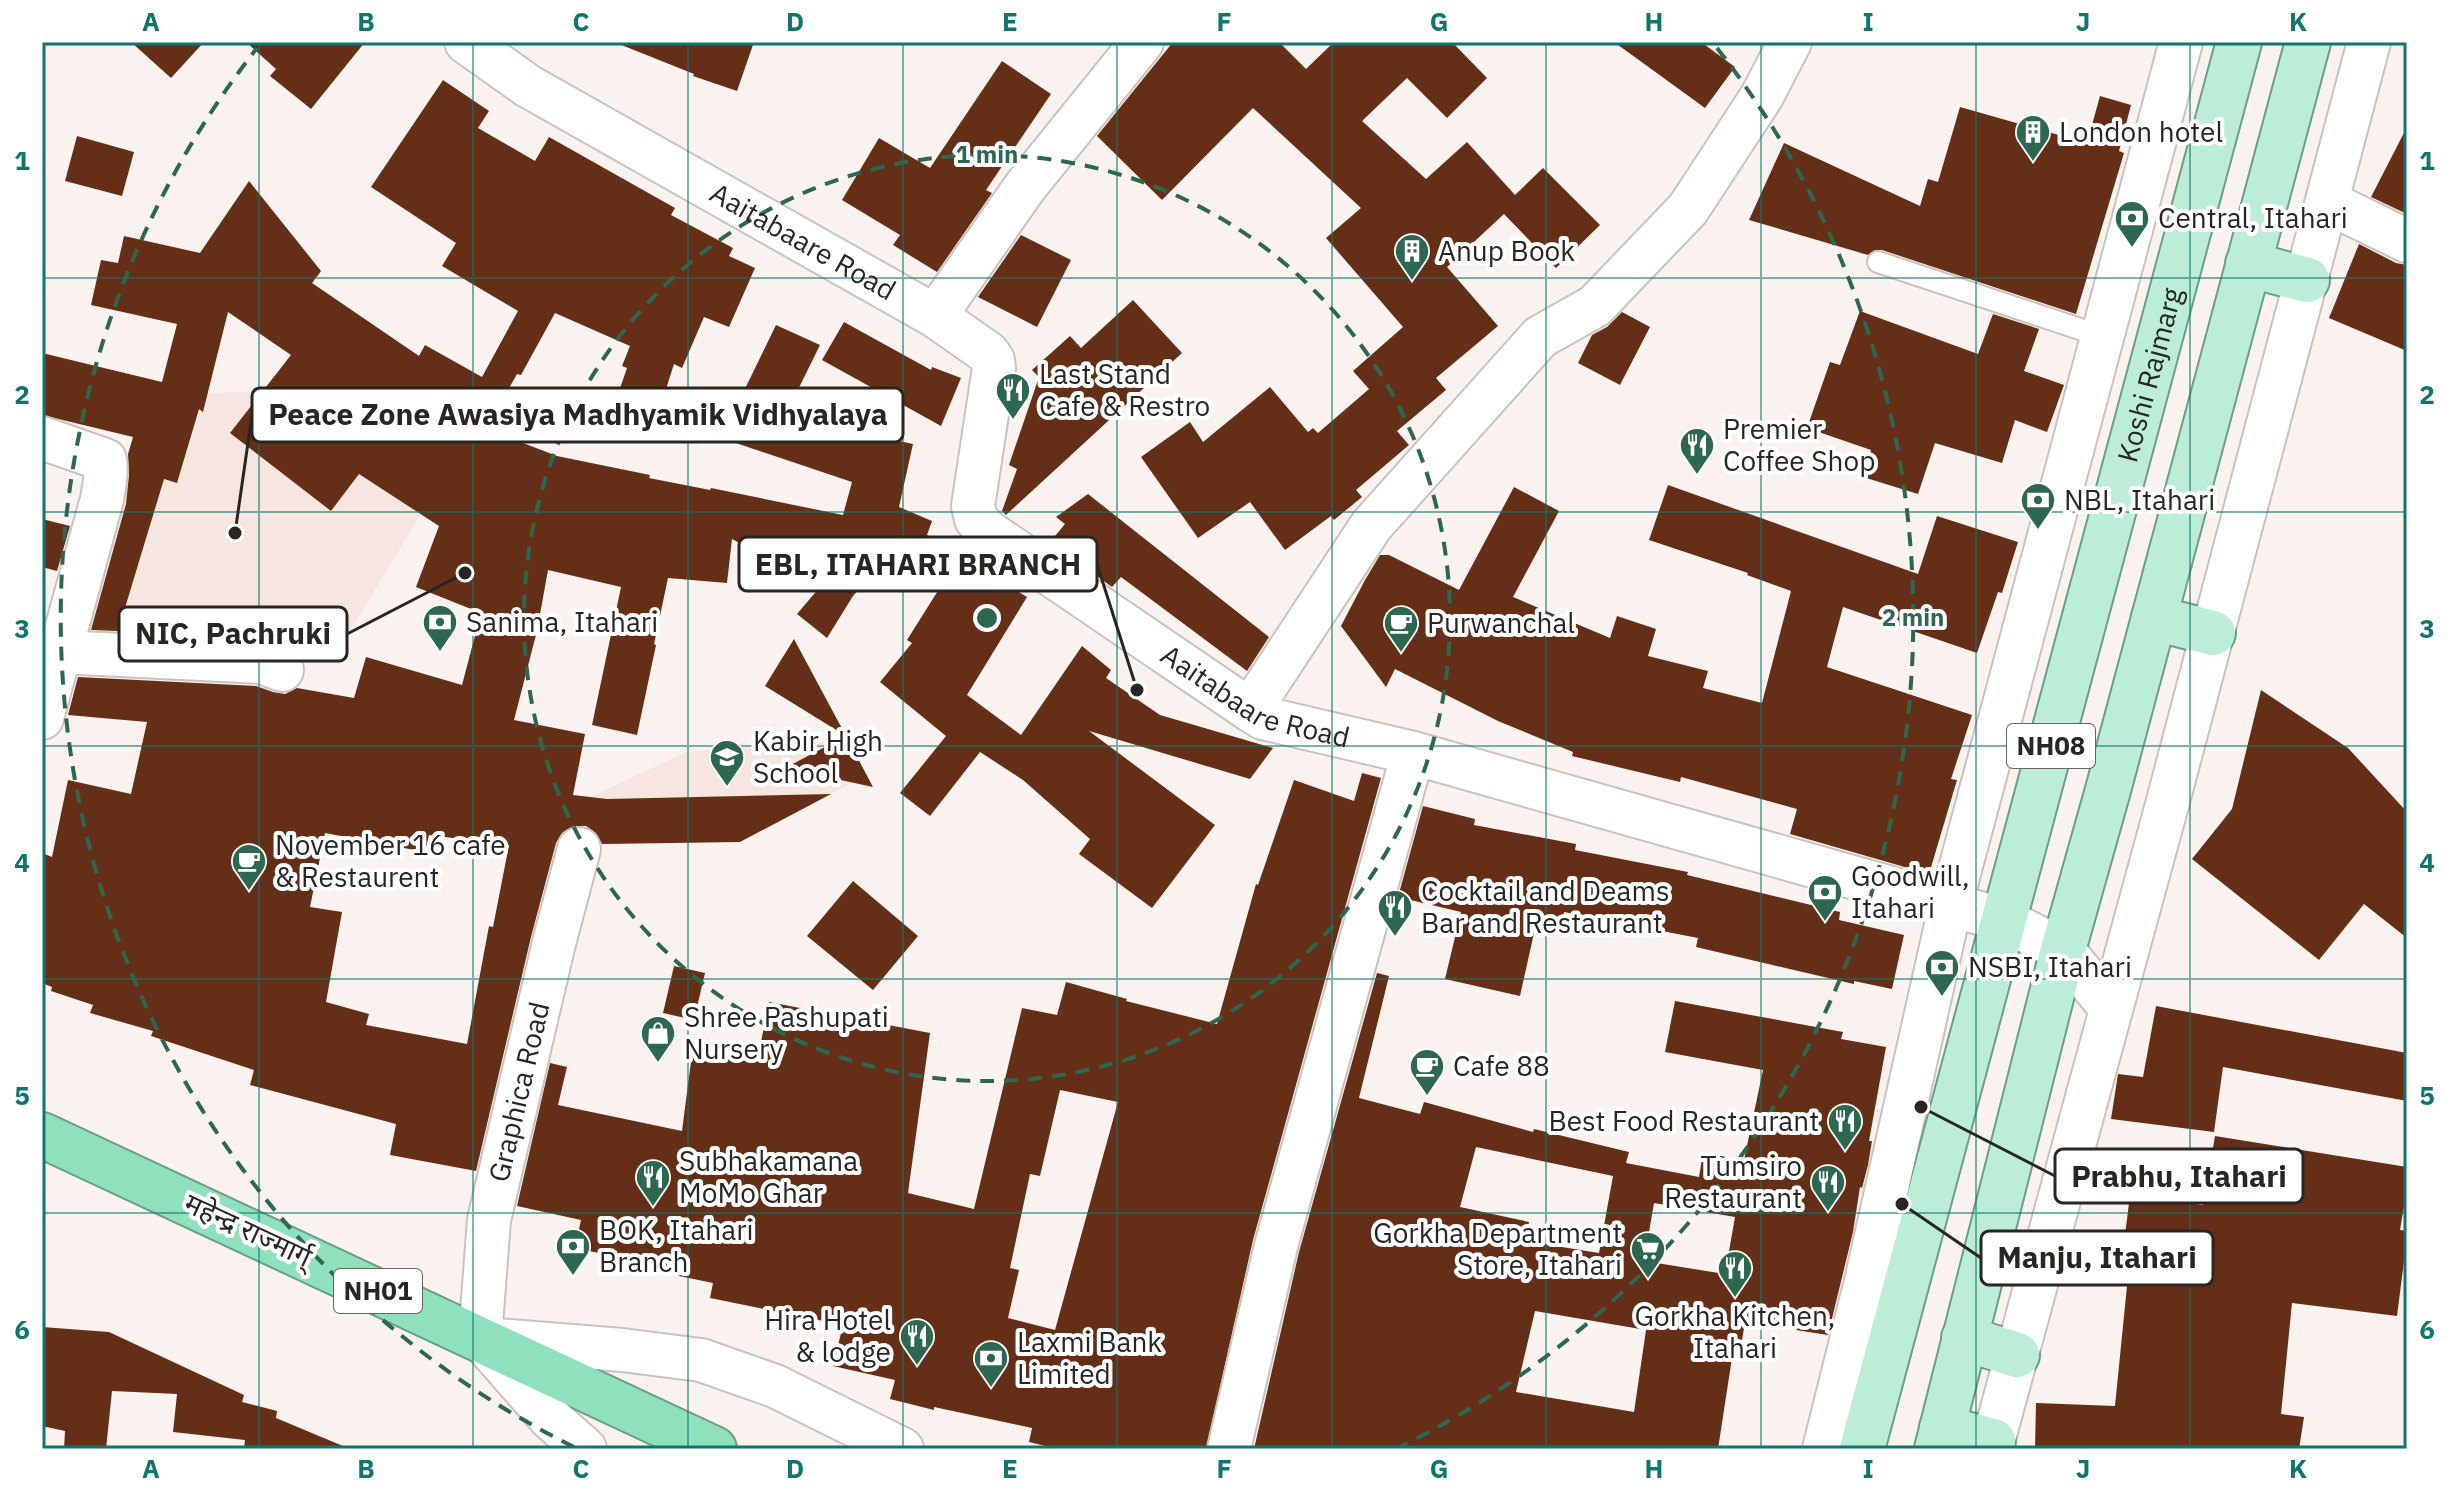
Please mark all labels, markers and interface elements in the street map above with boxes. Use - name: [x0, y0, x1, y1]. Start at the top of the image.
- text: A: [142, 4, 160, 38]
- text: B: [357, 4, 375, 38]
- text: C: [573, 4, 590, 38]
- text: D: [786, 4, 804, 38]
- text: E: [1002, 4, 1018, 38]
- text: F: [1216, 4, 1232, 38]
- text: G: [1430, 4, 1448, 38]
- text: H: [1645, 4, 1663, 38]
- text: I: [1862, 4, 1874, 38]
- text: J: [2076, 4, 2090, 38]
- text: K: [2289, 4, 2307, 38]
- building icon: London hotel: [2014, 113, 2052, 163]
- place label: London hotel: [2059, 113, 2223, 150]
- text: 1 min: [956, 138, 1018, 170]
- text: 1: [14, 143, 30, 177]
- text: 1: [2419, 143, 2435, 177]
- street label: Aaitabaare Road: [704, 174, 903, 308]
- bank icon: Central, Itahari: [2113, 199, 2151, 249]
- place label: Central, Itahari: [2158, 199, 2348, 236]
- building icon: Anup Book: [1393, 232, 1431, 282]
- place label: Anup Book: [1438, 232, 1575, 269]
- street label: Koshi Rajmarg: [2108, 283, 2190, 466]
- place label: Last Stand Cafe & Restro: [1039, 355, 1210, 424]
- restaurant icon: Last Stand Cafe & Restro: [994, 371, 1032, 421]
- text: 2: [14, 377, 30, 411]
- text: 2: [2419, 377, 2435, 411]
- callout: Peace Zone Awasiya Madhyamik Vidhyalaya: [252, 388, 903, 442]
- text: Peace Zone Awasiya Madhyamik Vidhyalaya: [268, 394, 888, 433]
- place label: Premier Coffee Shop: [1723, 410, 1875, 479]
- restaurant icon: Premier Coffee Shop: [1678, 426, 1716, 476]
- bank icon: NBL, Itahari: [2019, 481, 2057, 531]
- place label: NBL, Itahari: [2064, 481, 2215, 518]
- callout: EBL, ITAHARI BRANCH: [739, 537, 1097, 591]
- text: EBL, ITAHARI BRANCH: [755, 544, 1081, 583]
- text: 2 min: [1882, 601, 1944, 633]
- bank icon: Sanima, Itahari: [421, 603, 459, 653]
- place label: Sanima, Itahari: [466, 603, 658, 640]
- centre of rings: [973, 604, 1001, 632]
- cafe icon: Purwanchal: [1382, 604, 1420, 654]
- place label: Purwanchal: [1427, 604, 1575, 641]
- callout: NIC, Pachruki: [119, 607, 347, 661]
- text: 3: [14, 611, 30, 645]
- text: 3: [2419, 611, 2435, 645]
- text: NIC, Pachruki: [135, 613, 331, 652]
- street label: Aaitabaare Road: [1154, 636, 1353, 756]
- place label: Kabir High School: [753, 722, 883, 791]
- road number: NH08: [2007, 724, 2095, 768]
- school or university icon: Kabir High School: [708, 738, 746, 788]
- place label: November 16 cafe & Restaurent: [275, 826, 506, 895]
- cafe icon: November 16 cafe & Restaurent: [230, 842, 268, 892]
- text: 4: [14, 845, 30, 879]
- text: 4: [2419, 845, 2435, 879]
- place label: Goodwill, Itahari: [1851, 857, 1970, 926]
- place label: Cocktail and Deams Bar and Restaurant: [1421, 872, 1670, 941]
- bank icon: Goodwill, Itahari: [1806, 873, 1844, 923]
- restaurant icon: Cocktail and Deams Bar and Restaurant: [1376, 888, 1414, 938]
- bank icon: NSBI, Itahari: [1923, 948, 1961, 998]
- place label: NSBI, Itahari: [1968, 948, 2132, 985]
- street label: Graphica Road: [480, 998, 558, 1185]
- place label: Shree Pashupati Nursery: [684, 998, 889, 1067]
- shop icon: Shree Pashupati Nursery: [639, 1014, 677, 1064]
- cafe icon: Cafe 88: [1408, 1047, 1446, 1097]
- place label: Cafe 88: [1453, 1047, 1550, 1084]
- text: 5: [14, 1078, 30, 1112]
- text: 5: [2419, 1078, 2435, 1112]
- place label: Best Food Restaurant: [1548, 1102, 1819, 1139]
- restaurant icon: Best Food Restaurant: [1826, 1102, 1864, 1152]
- place label: Subhakamana MoMo Ghar: [679, 1142, 858, 1211]
- place label: Tumsiro Restaurant: [1664, 1147, 1802, 1216]
- callout: Prabhu, Itahari: [2055, 1149, 2303, 1203]
- text: Prabhu, Itahari: [2071, 1156, 2287, 1195]
- restaurant icon: Subhakamana MoMo Ghar: [634, 1158, 672, 1208]
- restaurant icon: Tumsiro Restaurant: [1809, 1163, 1847, 1213]
- street label: महेन्द्र राज्मार्ग्: [179, 1184, 321, 1277]
- place label: BOK, Itahari Branch: [599, 1211, 753, 1280]
- place label: Gorkha Department Store, Itahari: [1373, 1214, 1622, 1283]
- bank icon: BOK, Itahari Branch: [554, 1227, 592, 1277]
- supermarket icon: Gorkha Department Store, Itahari: [1629, 1230, 1667, 1280]
- callout: Manju, Itahari: [1981, 1231, 2213, 1285]
- text: Manju, Itahari: [1997, 1237, 2197, 1276]
- restaurant icon: Gorkha Kitchen, Itahari: [1716, 1249, 1754, 1299]
- road number: NH01: [334, 1269, 422, 1313]
- place label: Gorkha Kitchen, Itahari: [1635, 1297, 1836, 1366]
- place label: Hira Hotel & lodge: [764, 1301, 891, 1370]
- text: 6: [14, 1312, 30, 1346]
- text: 6: [2419, 1312, 2435, 1346]
- restaurant icon: Hira Hotel & lodge: [898, 1317, 936, 1367]
- place label: Laxmi Bank Limited: [1017, 1323, 1162, 1392]
- bank icon: Laxmi Bank Limited: [972, 1339, 1010, 1389]
- text: A: [142, 1451, 160, 1485]
- text: B: [357, 1451, 375, 1485]
- text: C: [573, 1451, 590, 1485]
- text: D: [786, 1451, 804, 1485]
- text: E: [1002, 1451, 1018, 1485]
- text: F: [1216, 1451, 1232, 1485]
- text: G: [1430, 1451, 1448, 1485]
- text: H: [1645, 1451, 1663, 1485]
- text: I: [1862, 1451, 1874, 1485]
- text: J: [2076, 1451, 2090, 1485]
- text: K: [2289, 1451, 2307, 1485]

